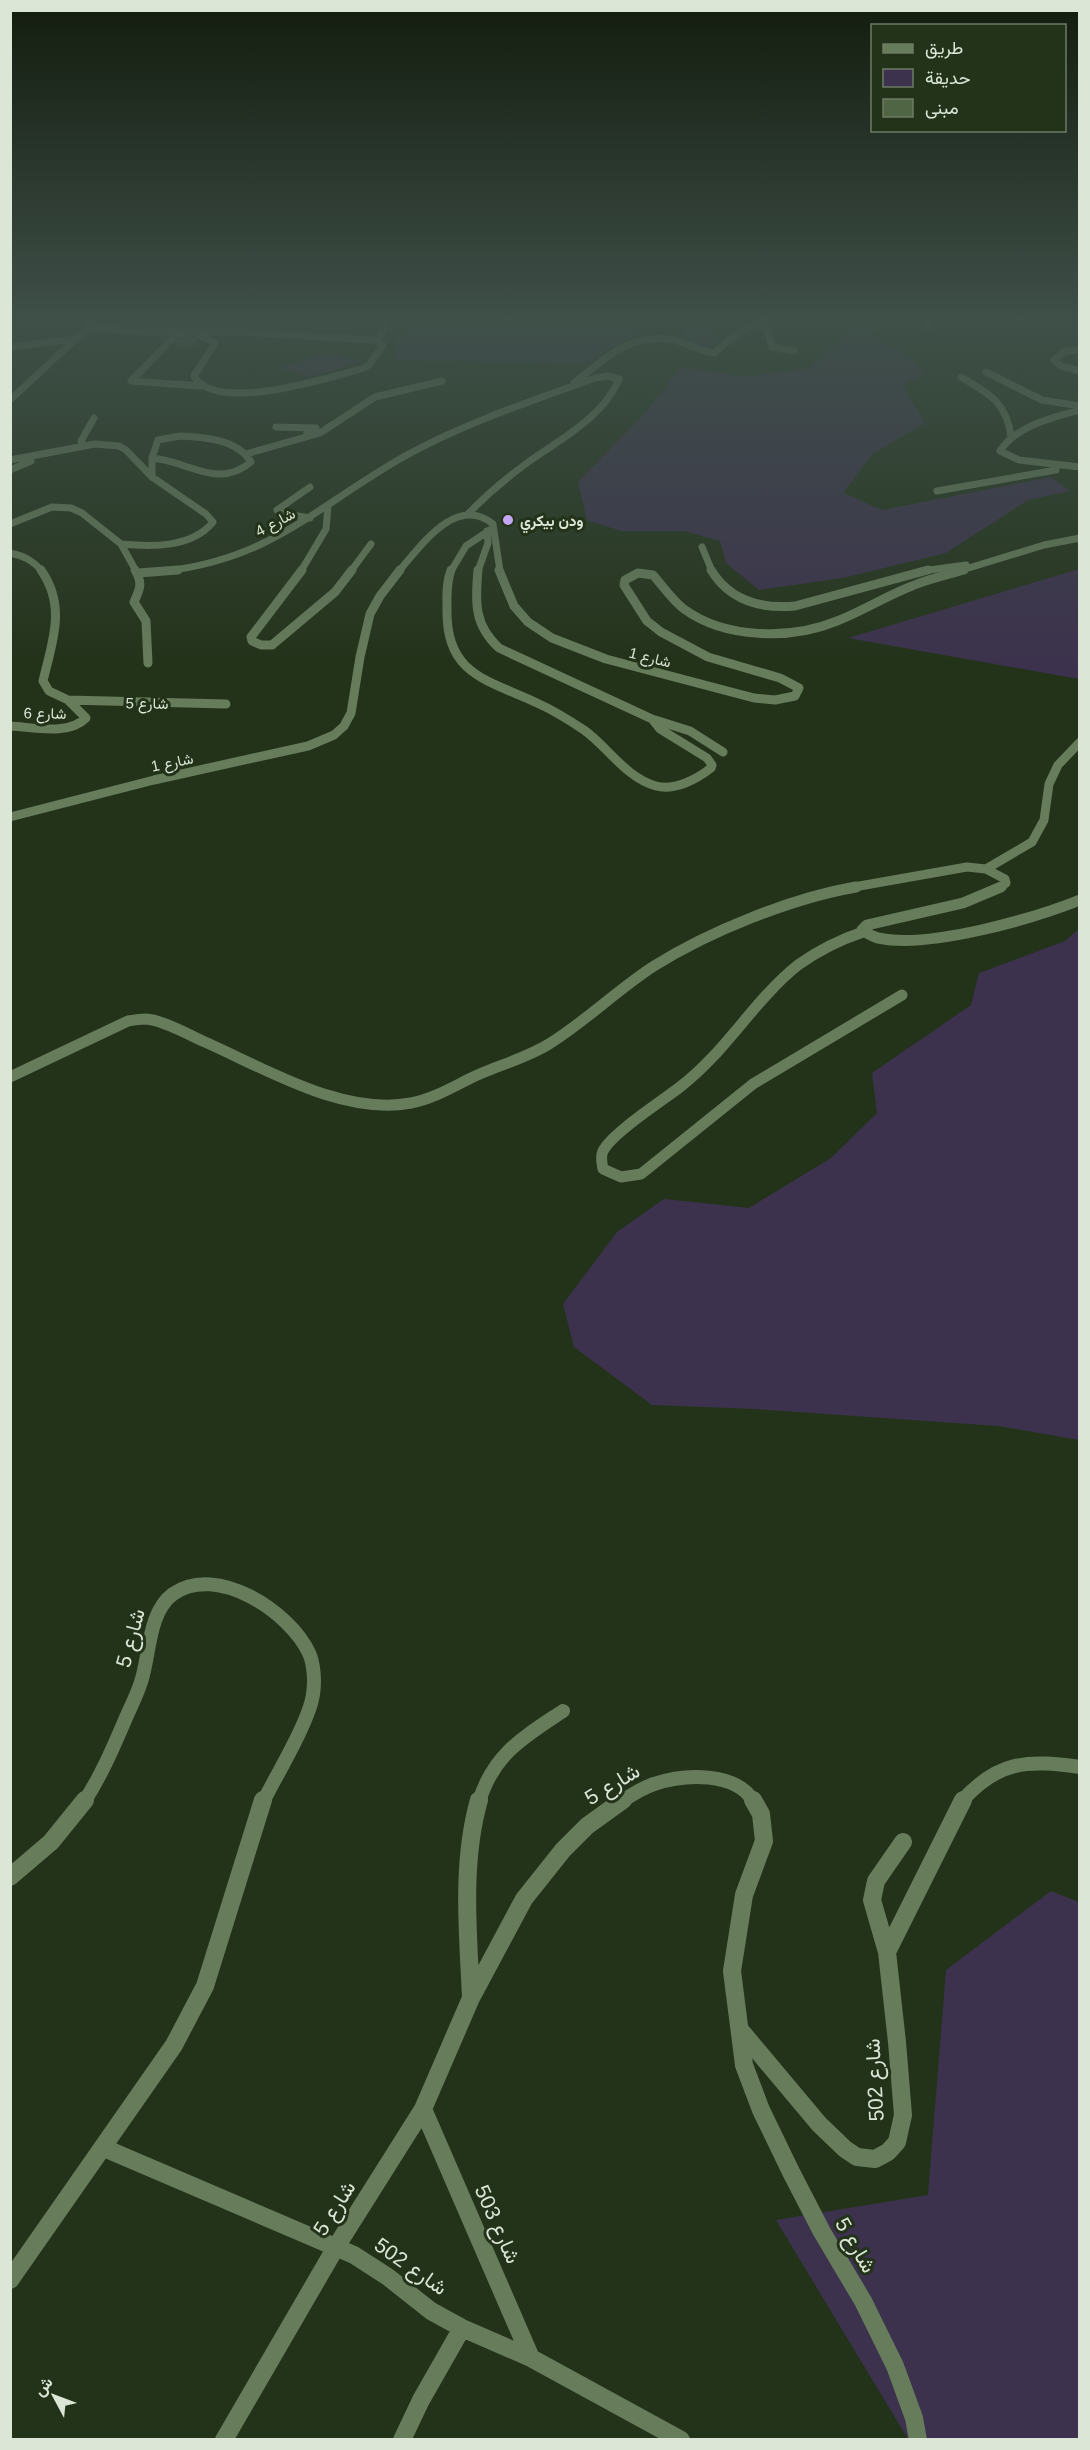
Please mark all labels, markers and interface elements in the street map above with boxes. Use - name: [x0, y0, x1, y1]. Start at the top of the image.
- legend: [871, 24, 1066, 132]
- text: طريق: [925, 38, 963, 59]
- text: حديقة: [925, 68, 971, 88]
- text: مبنى: [925, 98, 959, 119]
- street label: شارع 4: [252, 504, 299, 542]
- place label: ودن بيكري: [520, 512, 584, 534]
- marker: ودن بيكري: [501, 513, 515, 527]
- street label: شارع 1: [627, 644, 673, 673]
- street label: شارع 5: [125, 694, 169, 715]
- street label: شارع 6: [23, 704, 67, 725]
- street label: شارع 1: [149, 749, 195, 778]
- street label: شارع 5: [111, 1606, 152, 1671]
- street label: شارع 5: [580, 1759, 645, 1812]
- street label: شارع 502: [860, 2038, 891, 2122]
- street label: شارع 5: [308, 2177, 362, 2241]
- street label: شارع 503: [468, 2181, 525, 2268]
- street label: شارع 5: [829, 2213, 881, 2278]
- street label: شارع 502: [369, 2233, 452, 2302]
- north arrow: [24, 2366, 84, 2426]
- text: ش: [30, 2374, 57, 2400]

